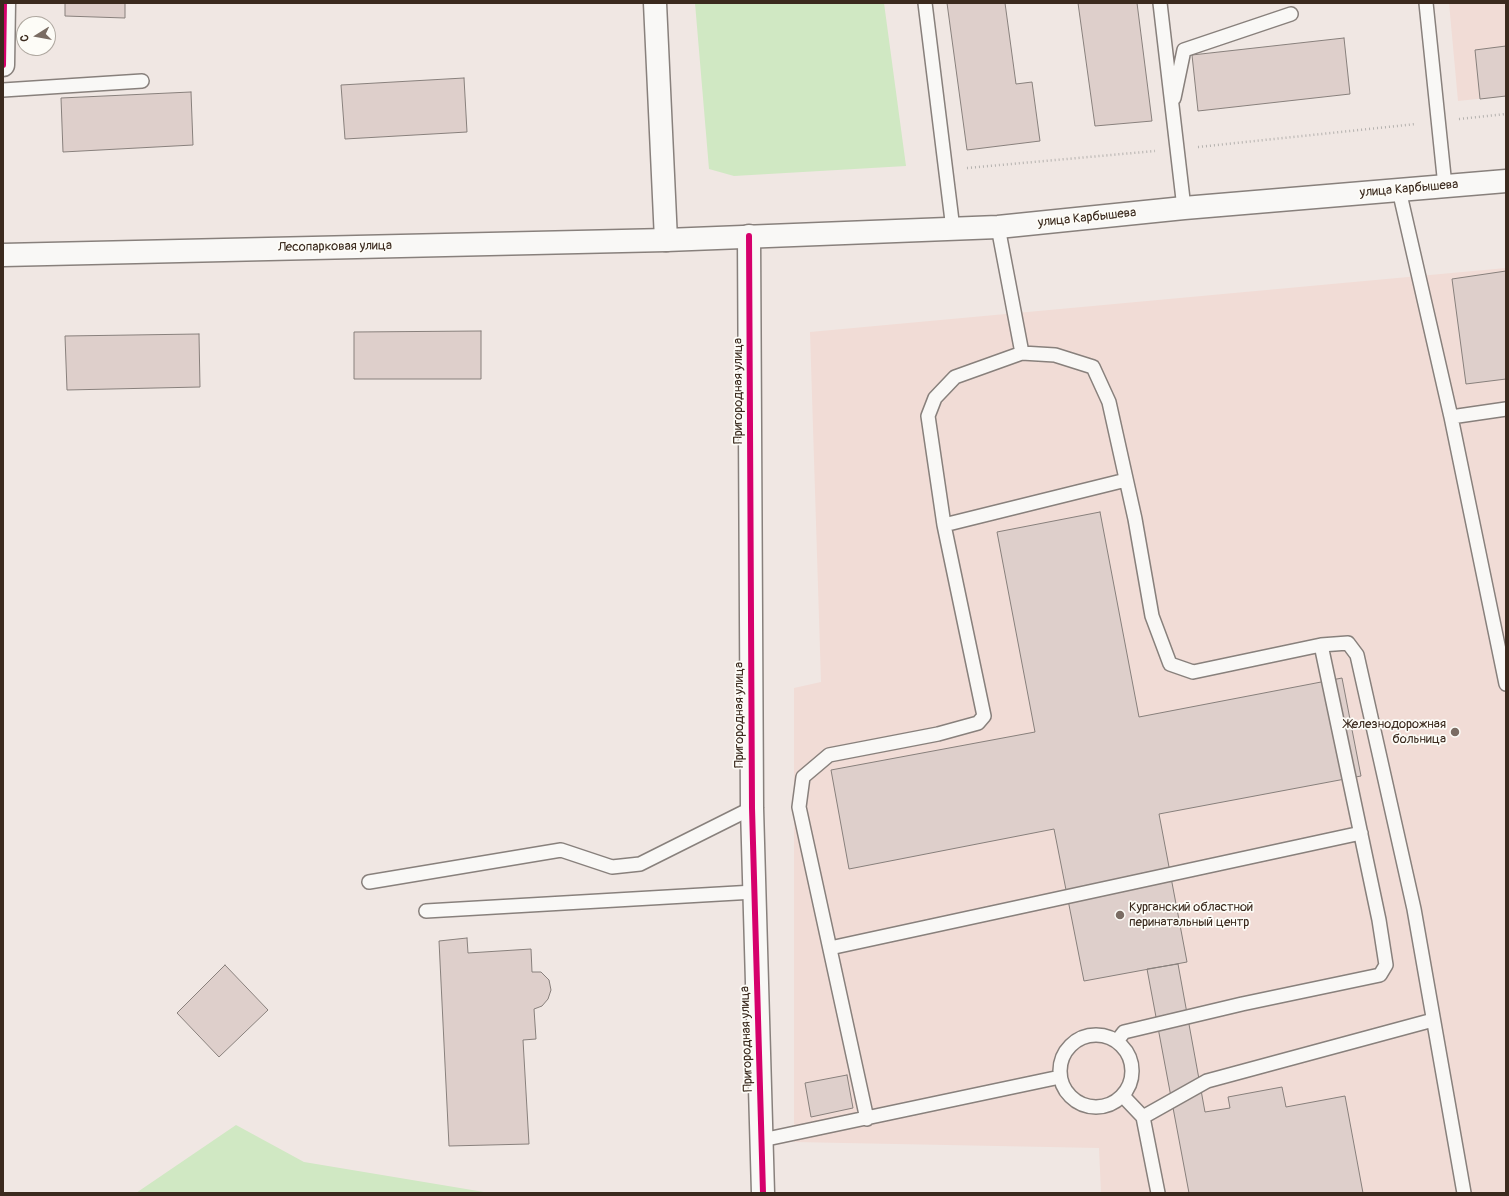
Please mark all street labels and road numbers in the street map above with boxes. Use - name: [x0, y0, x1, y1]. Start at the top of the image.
- street label: улица Карбышева: [1359, 177, 1459, 201]
- street label: улица Карбышева: [1037, 205, 1137, 231]
- street label: Лесопарковая улица: [278, 238, 392, 256]
- street label: Пригородная улица: [731, 338, 747, 444]
- street label: Пригородная улица: [732, 662, 748, 768]
- street label: Пригородная улица: [737, 986, 757, 1092]

